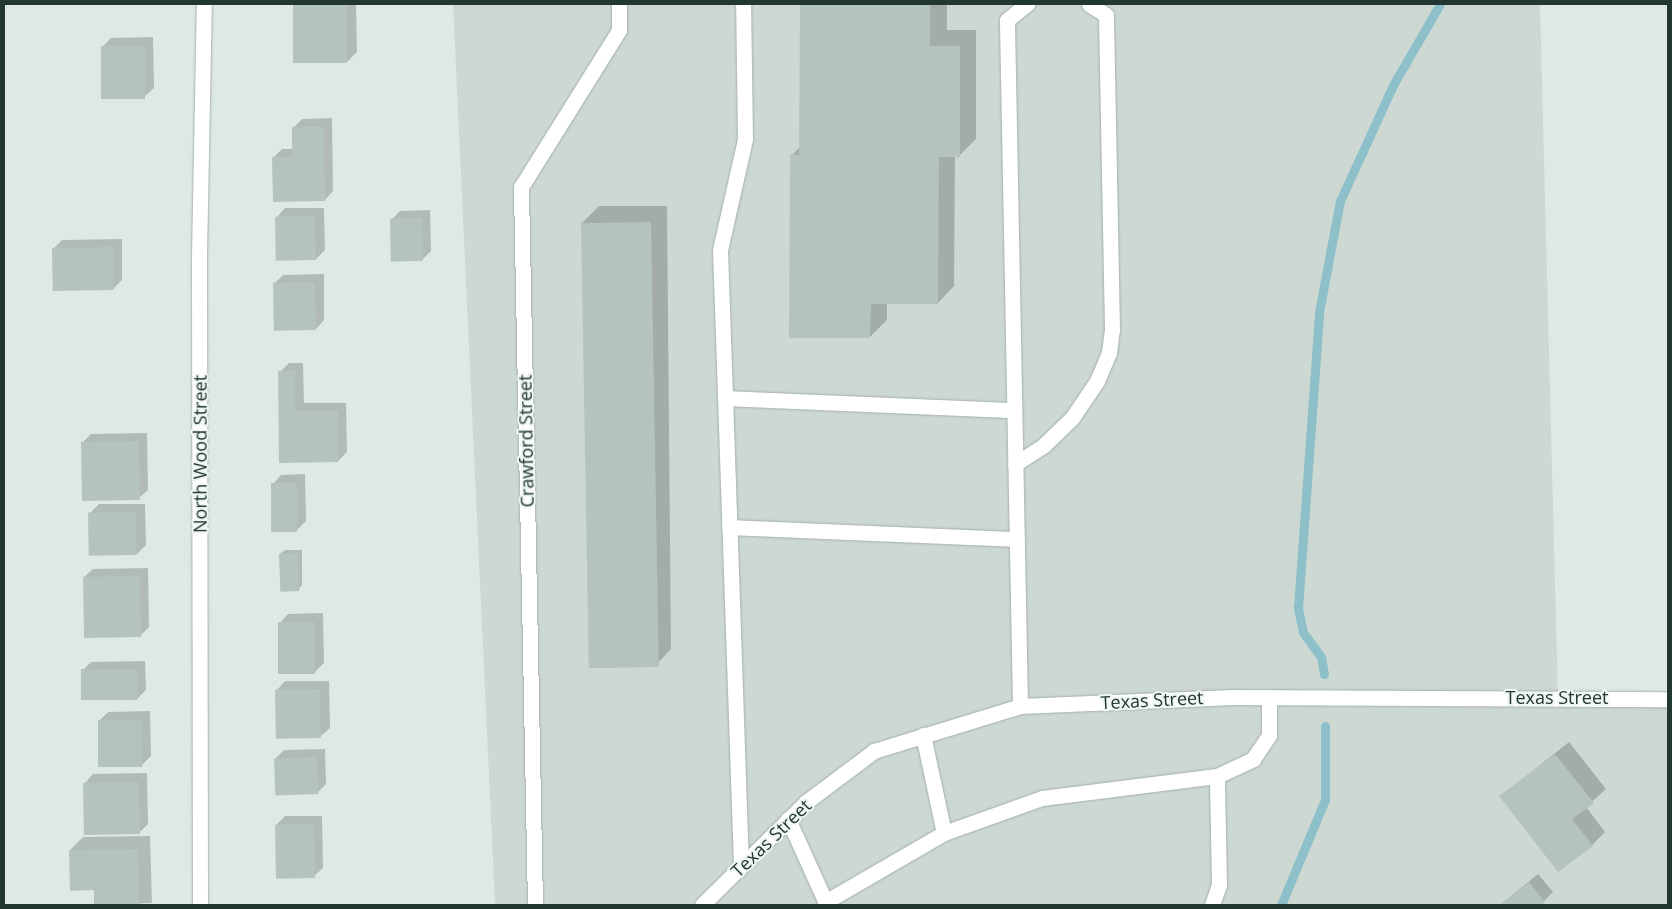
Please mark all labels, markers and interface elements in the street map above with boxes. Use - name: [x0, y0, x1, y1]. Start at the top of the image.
- street label: Crawford Street: [514, 374, 538, 508]
- street label: North Wood Street: [189, 375, 211, 533]
- street label: Texas Street: [1506, 686, 1608, 708]
- street label: Texas Street: [1100, 687, 1204, 713]
- street label: Texas Street: [726, 794, 816, 882]

